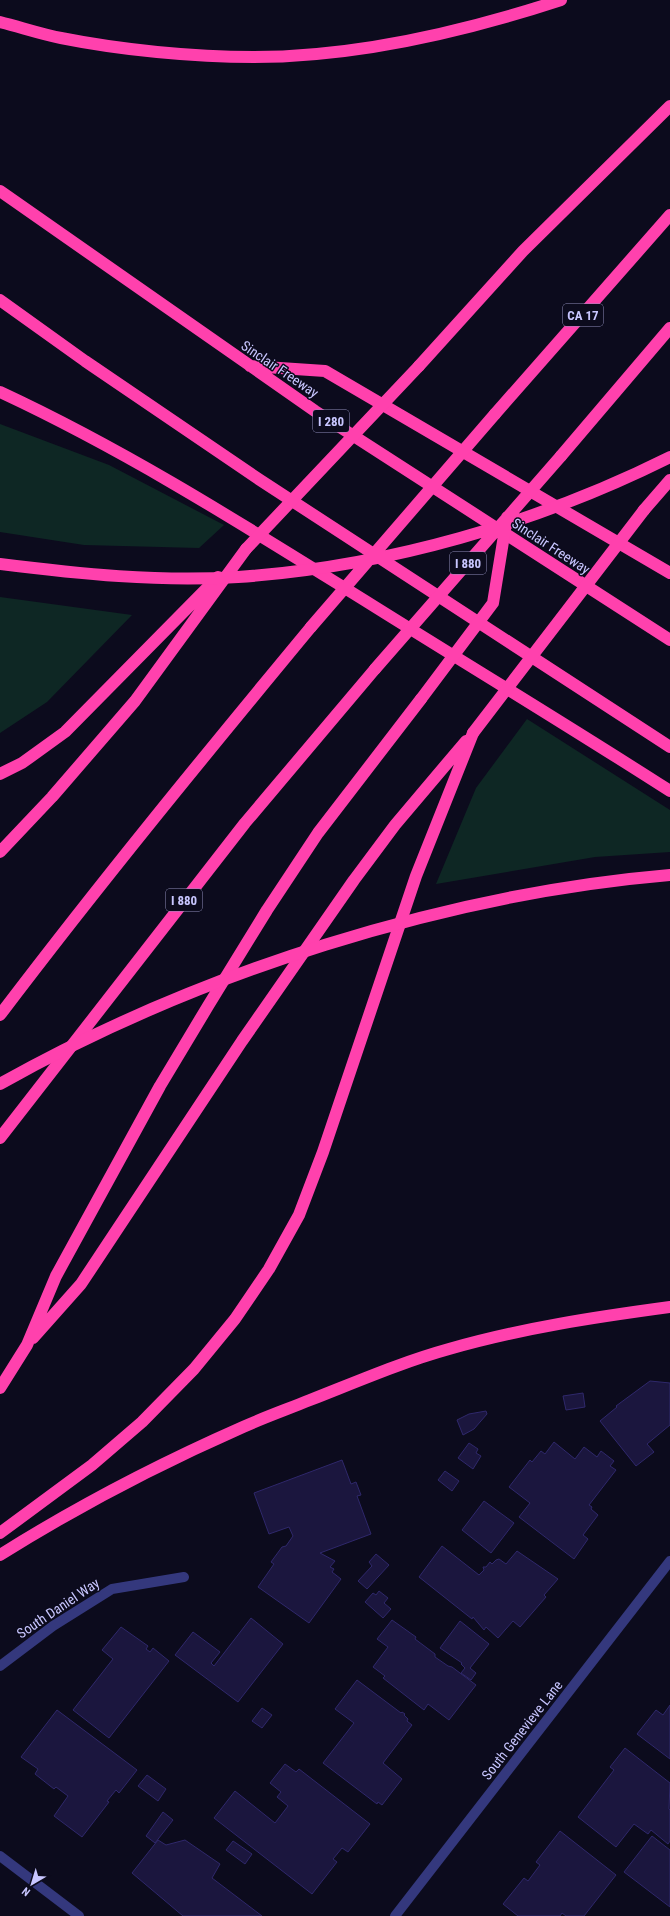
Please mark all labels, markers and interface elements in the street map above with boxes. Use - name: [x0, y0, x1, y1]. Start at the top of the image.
- road number: CA 17: [563, 304, 603, 326]
- street label: Sinclair Freeway: [238, 337, 322, 401]
- road number: I 280: [313, 410, 349, 432]
- street label: Sinclair Freeway: [509, 515, 593, 577]
- road number: I 880: [450, 552, 486, 574]
- road number: I 880: [166, 889, 202, 911]
- street label: South Daniel Way: [14, 1575, 102, 1641]
- street label: South Genevieve Lane: [478, 1677, 566, 1783]
- north arrow: [12, 1864, 52, 1904]
- text: N: [19, 1884, 33, 1899]

